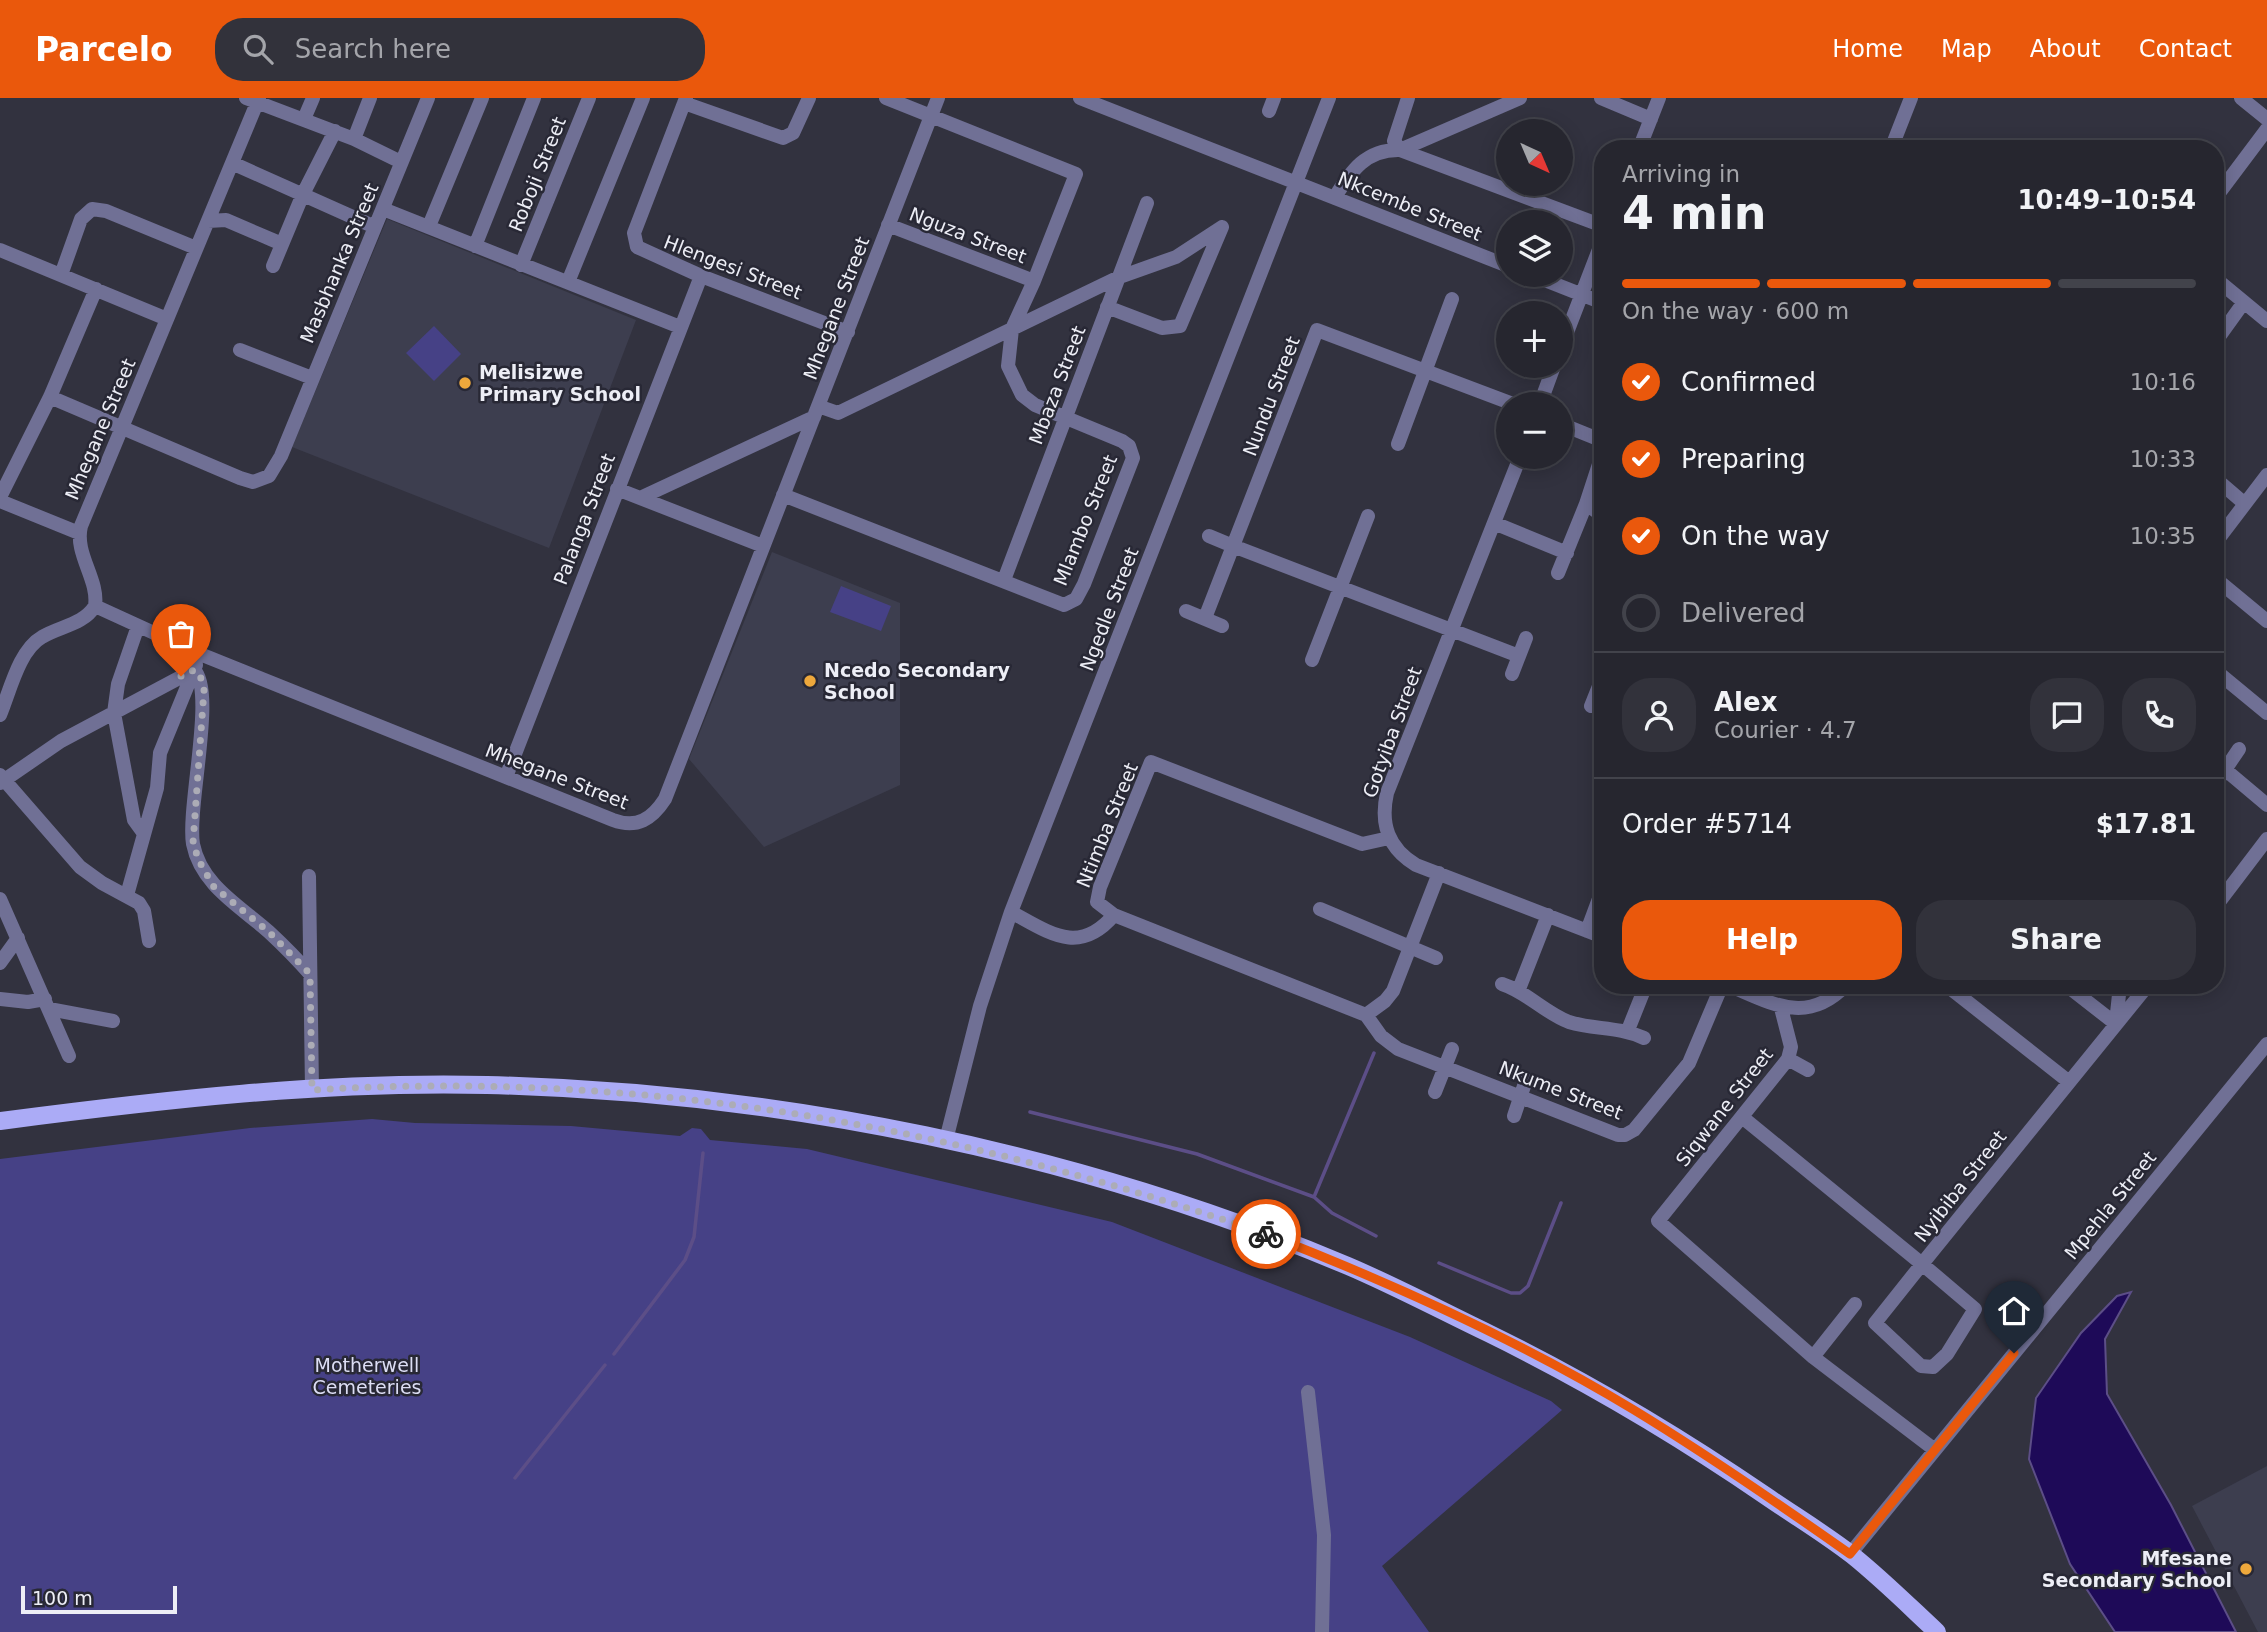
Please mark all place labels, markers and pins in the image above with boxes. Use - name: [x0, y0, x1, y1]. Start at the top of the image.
- place label: Melisizwe Primary School: [479, 361, 641, 405]
- marker: Melisizwe Primary School: [457, 375, 473, 391]
- pin: [151, 604, 211, 676]
- place label: Ncedo Secondary School: [824, 659, 1011, 703]
- marker: Ncedo Secondary School: [802, 673, 818, 689]
- pin: [1984, 1281, 2044, 1353]
- place label: Mfesane Secondary School: [2042, 1547, 2232, 1591]
- marker: Mfesane Secondary School: [2238, 1561, 2254, 1577]

